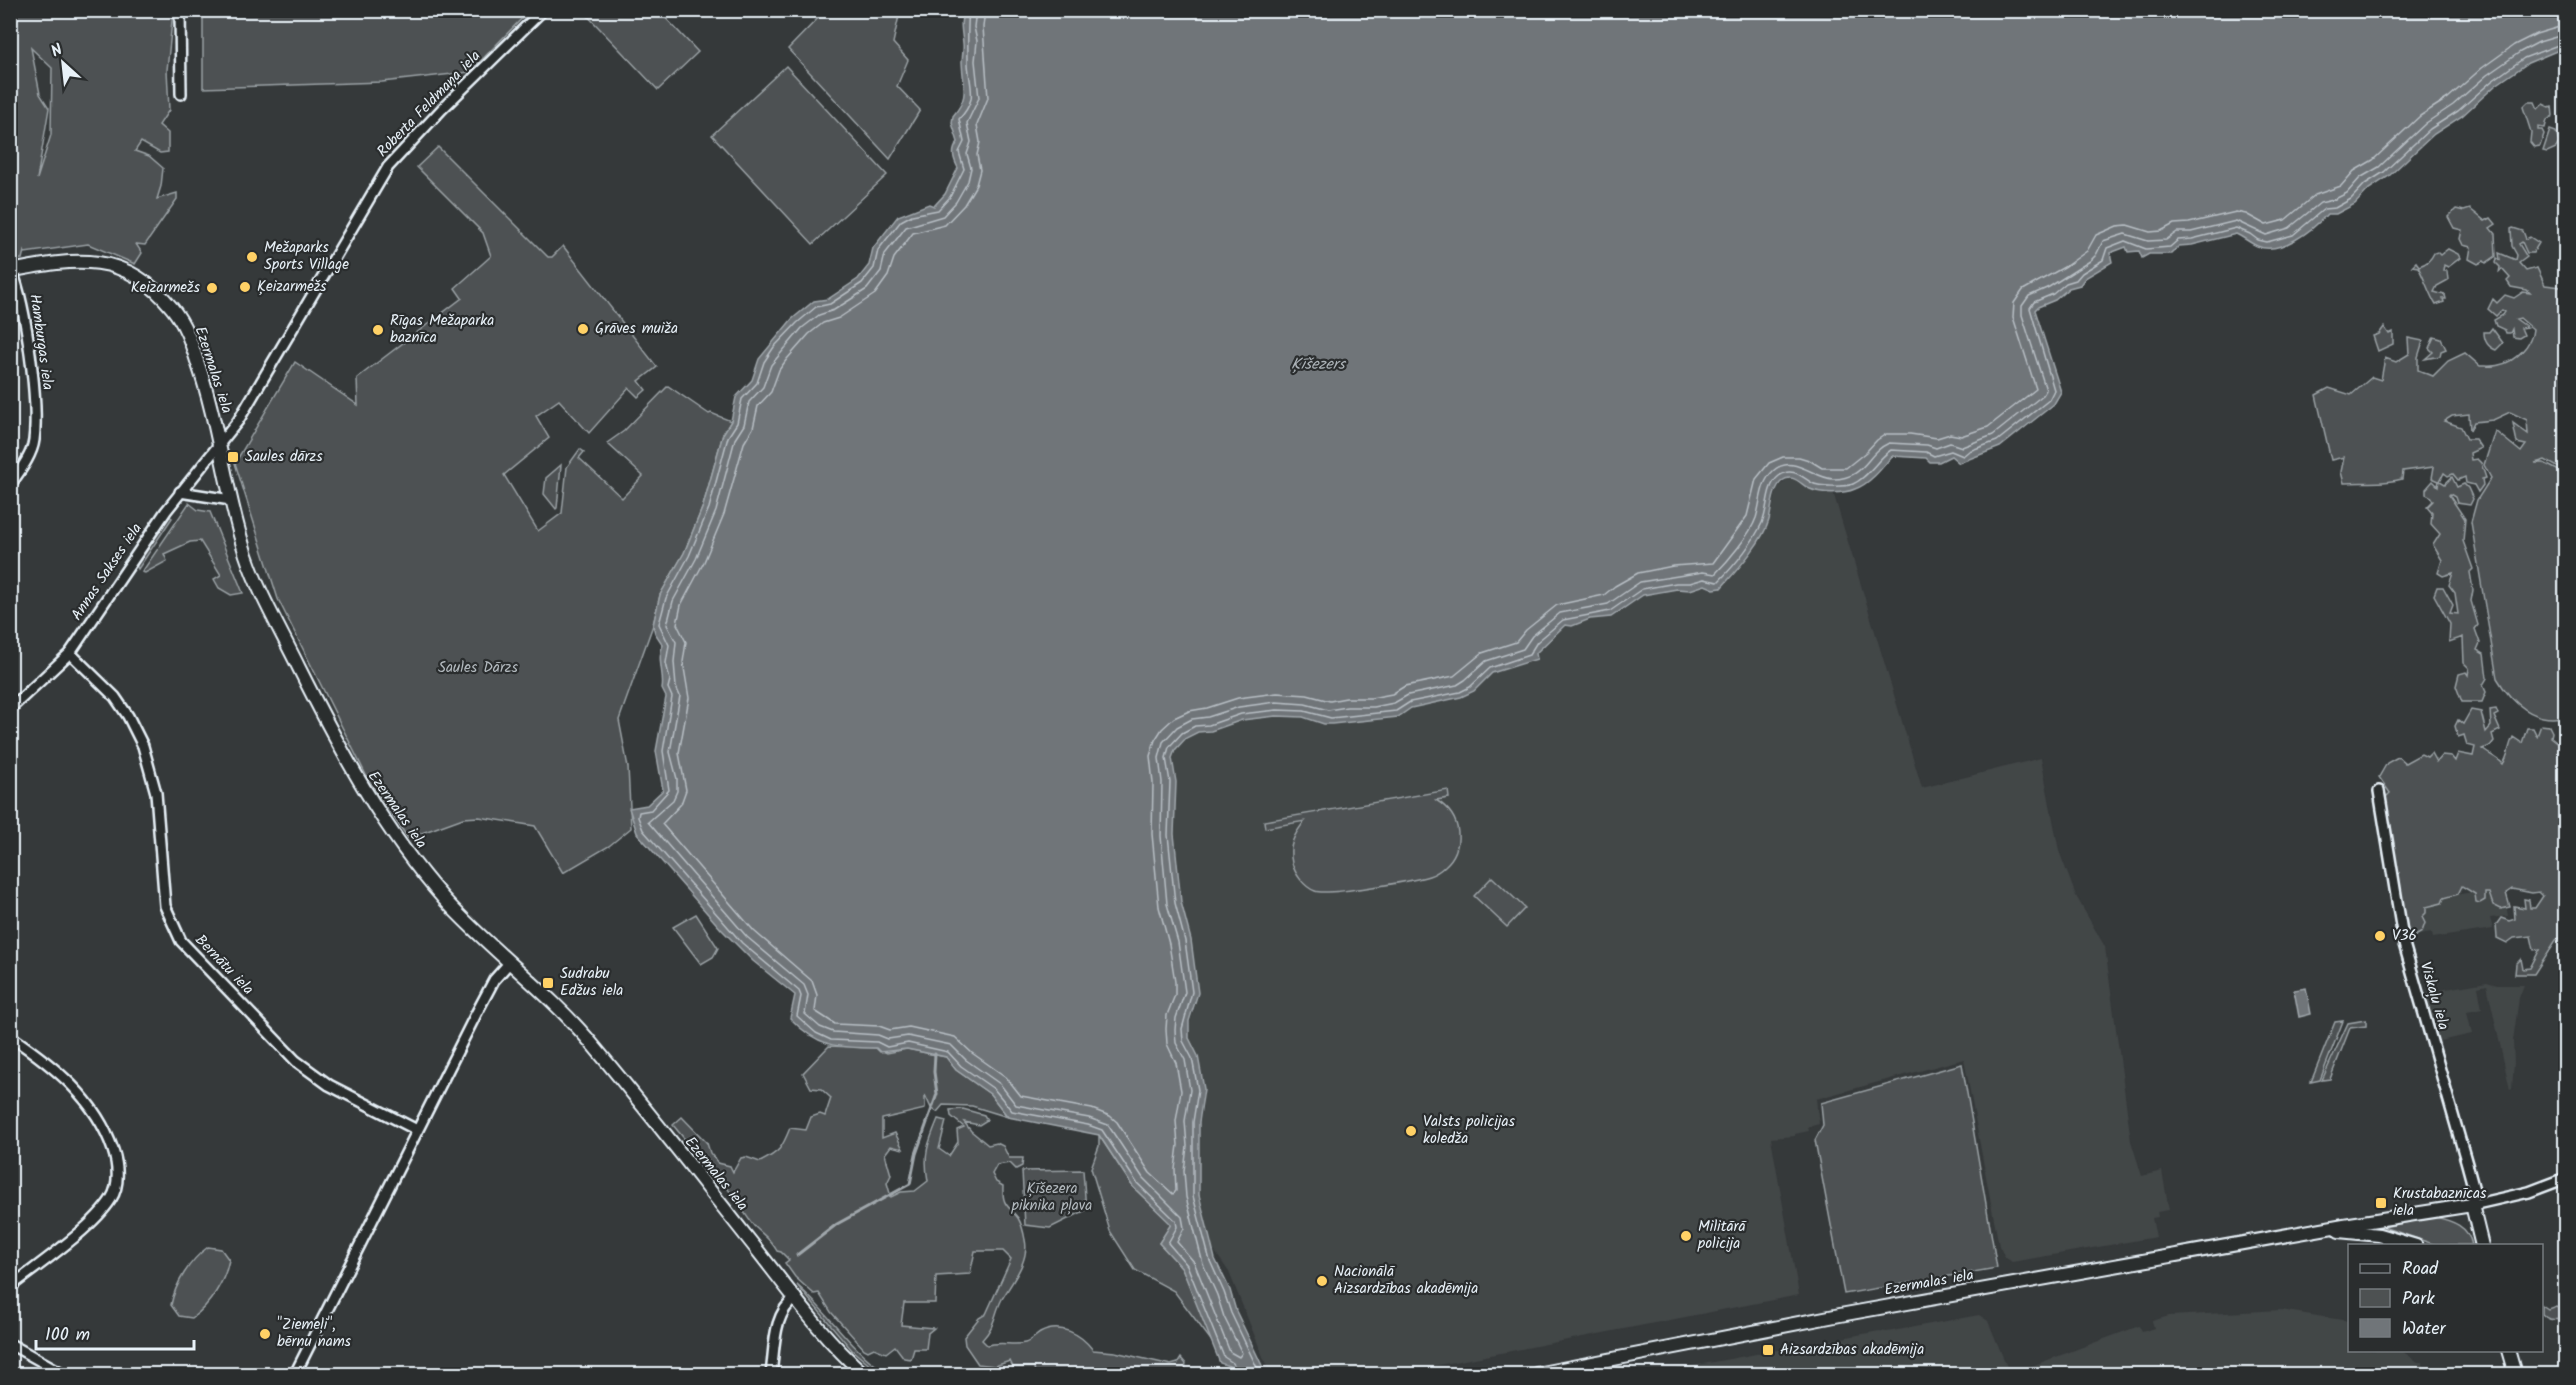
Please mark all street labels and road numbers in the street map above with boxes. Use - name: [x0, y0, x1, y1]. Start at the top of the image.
- street label: Roberta Feldmaņa iela: [371, 45, 487, 163]
- street label: Hamburgas iela: [22, 292, 60, 392]
- street label: Ezermalas iela: [188, 323, 238, 417]
- street label: Annas Sakses iela: [65, 518, 149, 626]
- street label: Ezermalas iela: [361, 766, 433, 854]
- street label: Bernātu iela: [189, 929, 259, 1001]
- street label: Viskaļu iela: [2413, 959, 2455, 1033]
- street label: Ezermalas iela: [678, 1131, 754, 1217]
- street label: Ezermalas iela: [1882, 1263, 1976, 1303]

